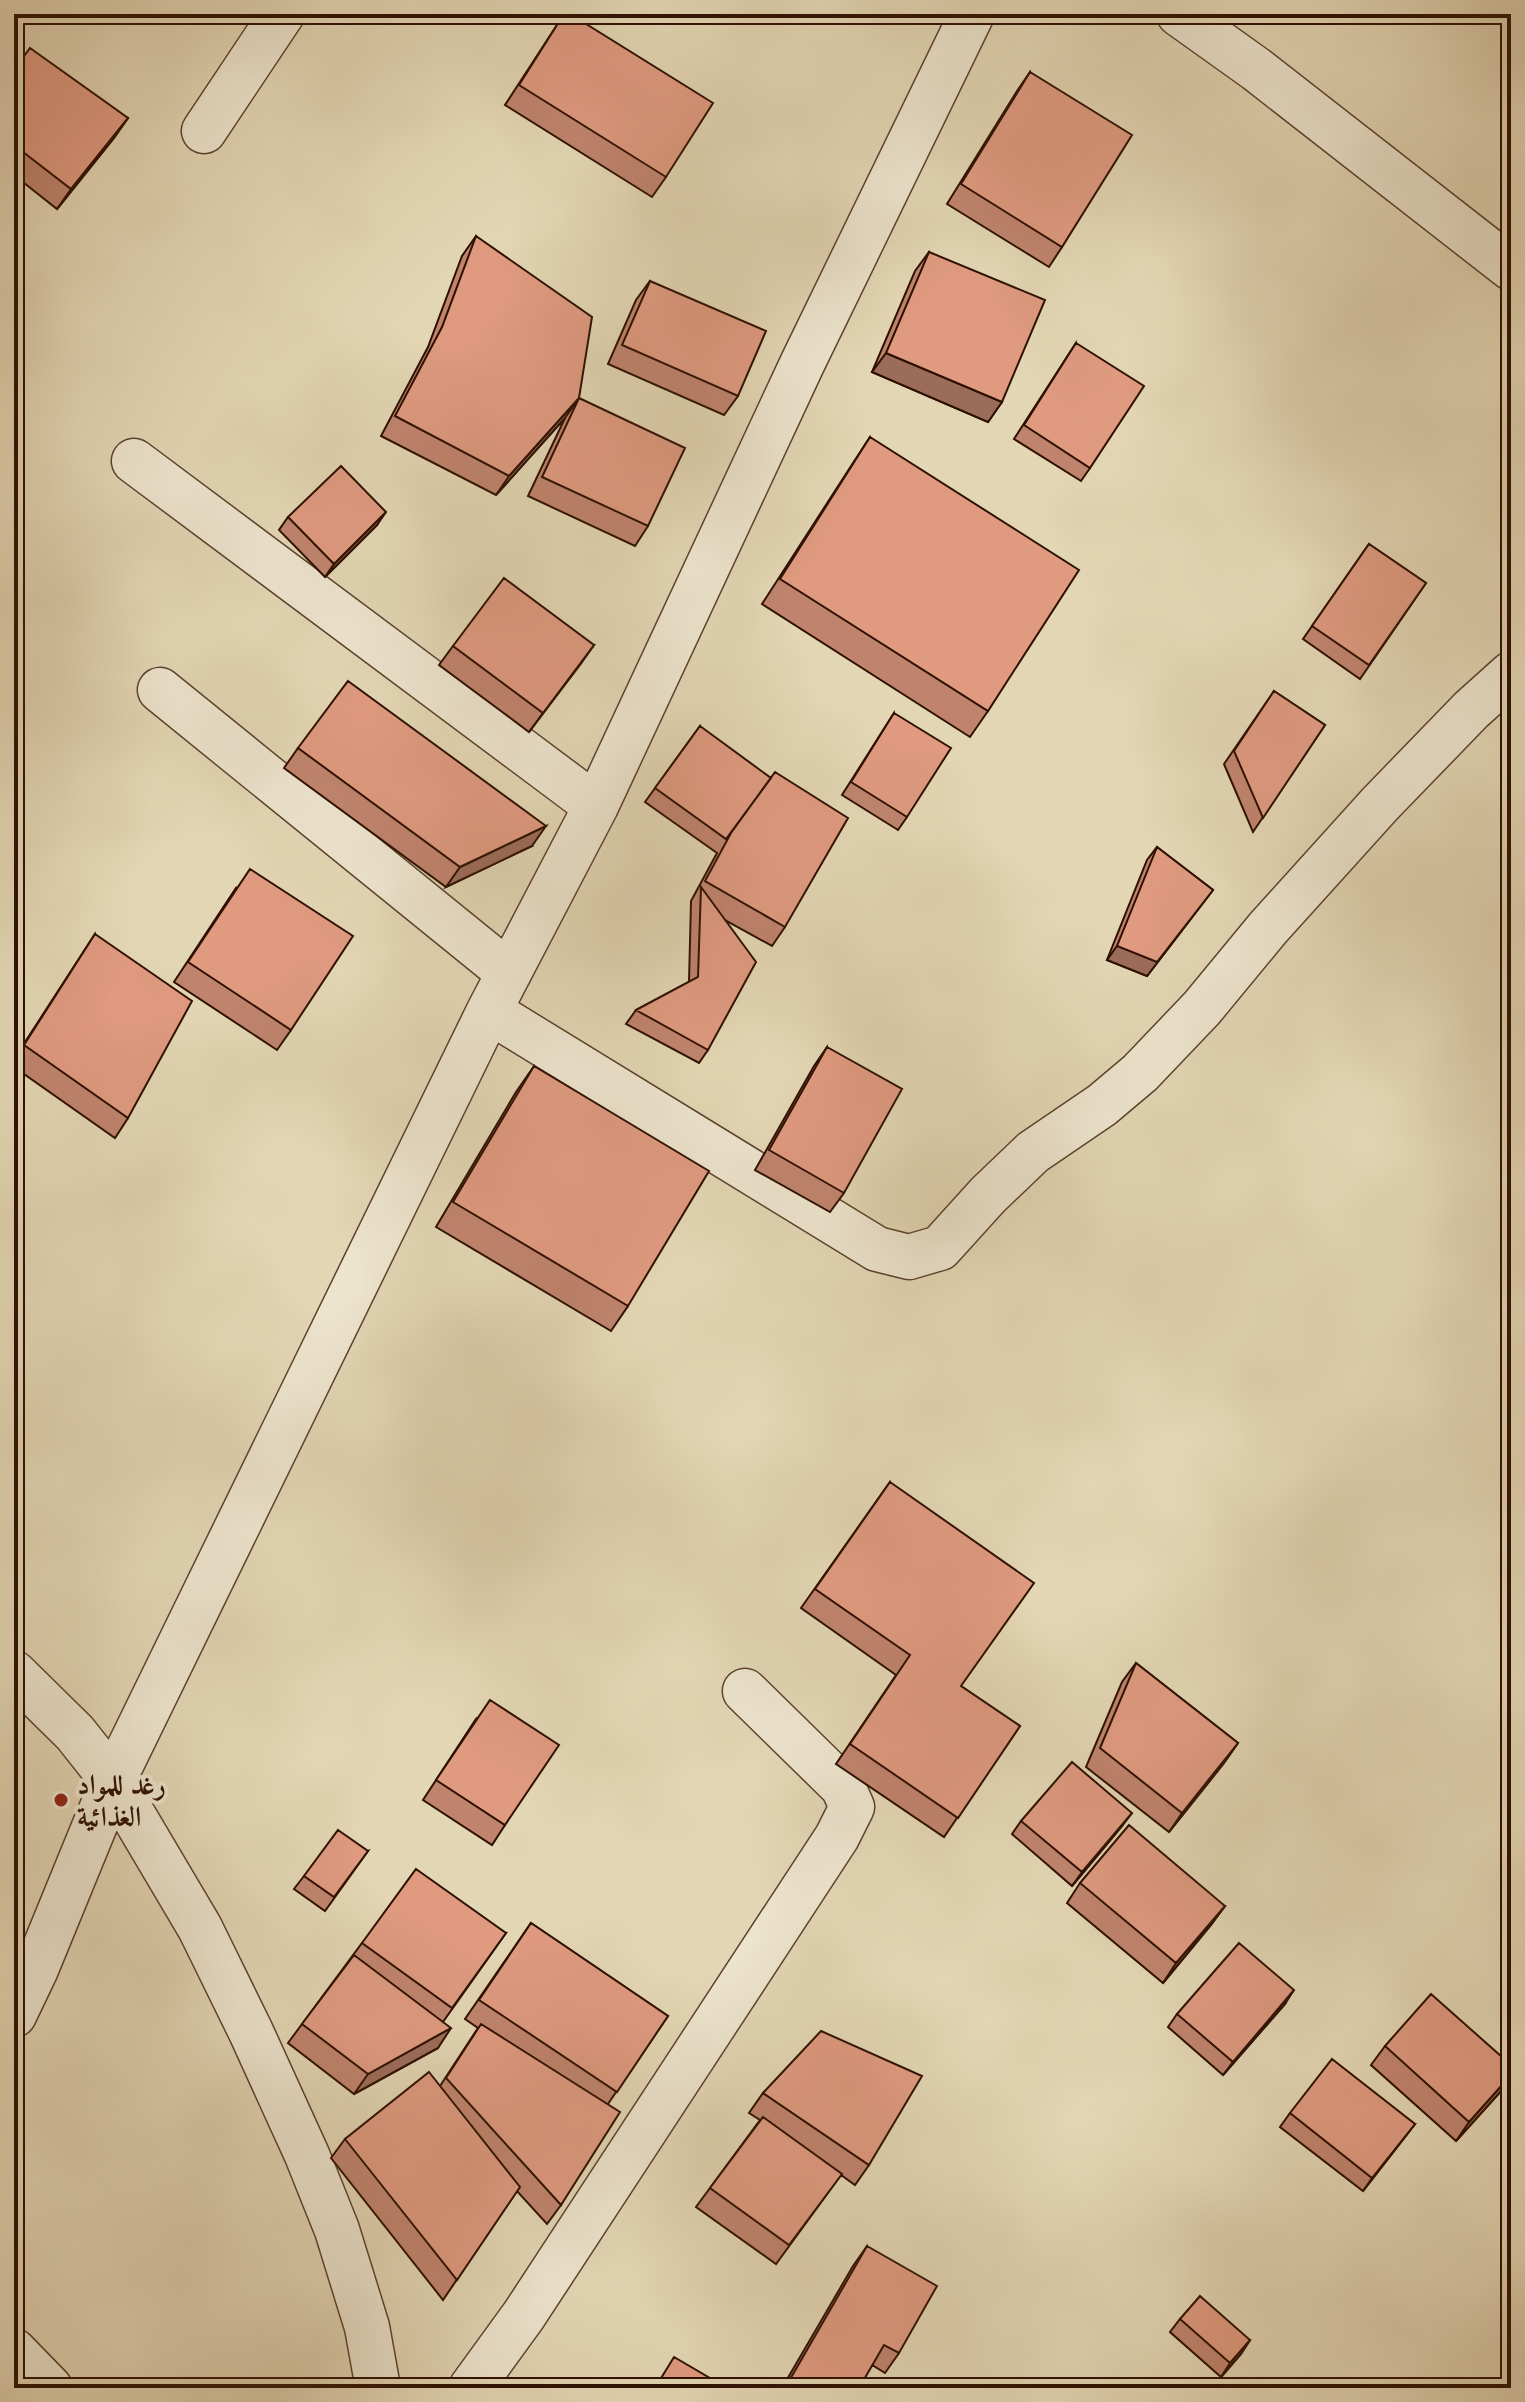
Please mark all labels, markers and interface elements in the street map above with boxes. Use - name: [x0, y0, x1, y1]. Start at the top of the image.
- place label: رغد للمواد الغذائية: [77, 1766, 166, 1836]
- marker: رغد للمواد الغذائية: [52, 1791, 70, 1809]

